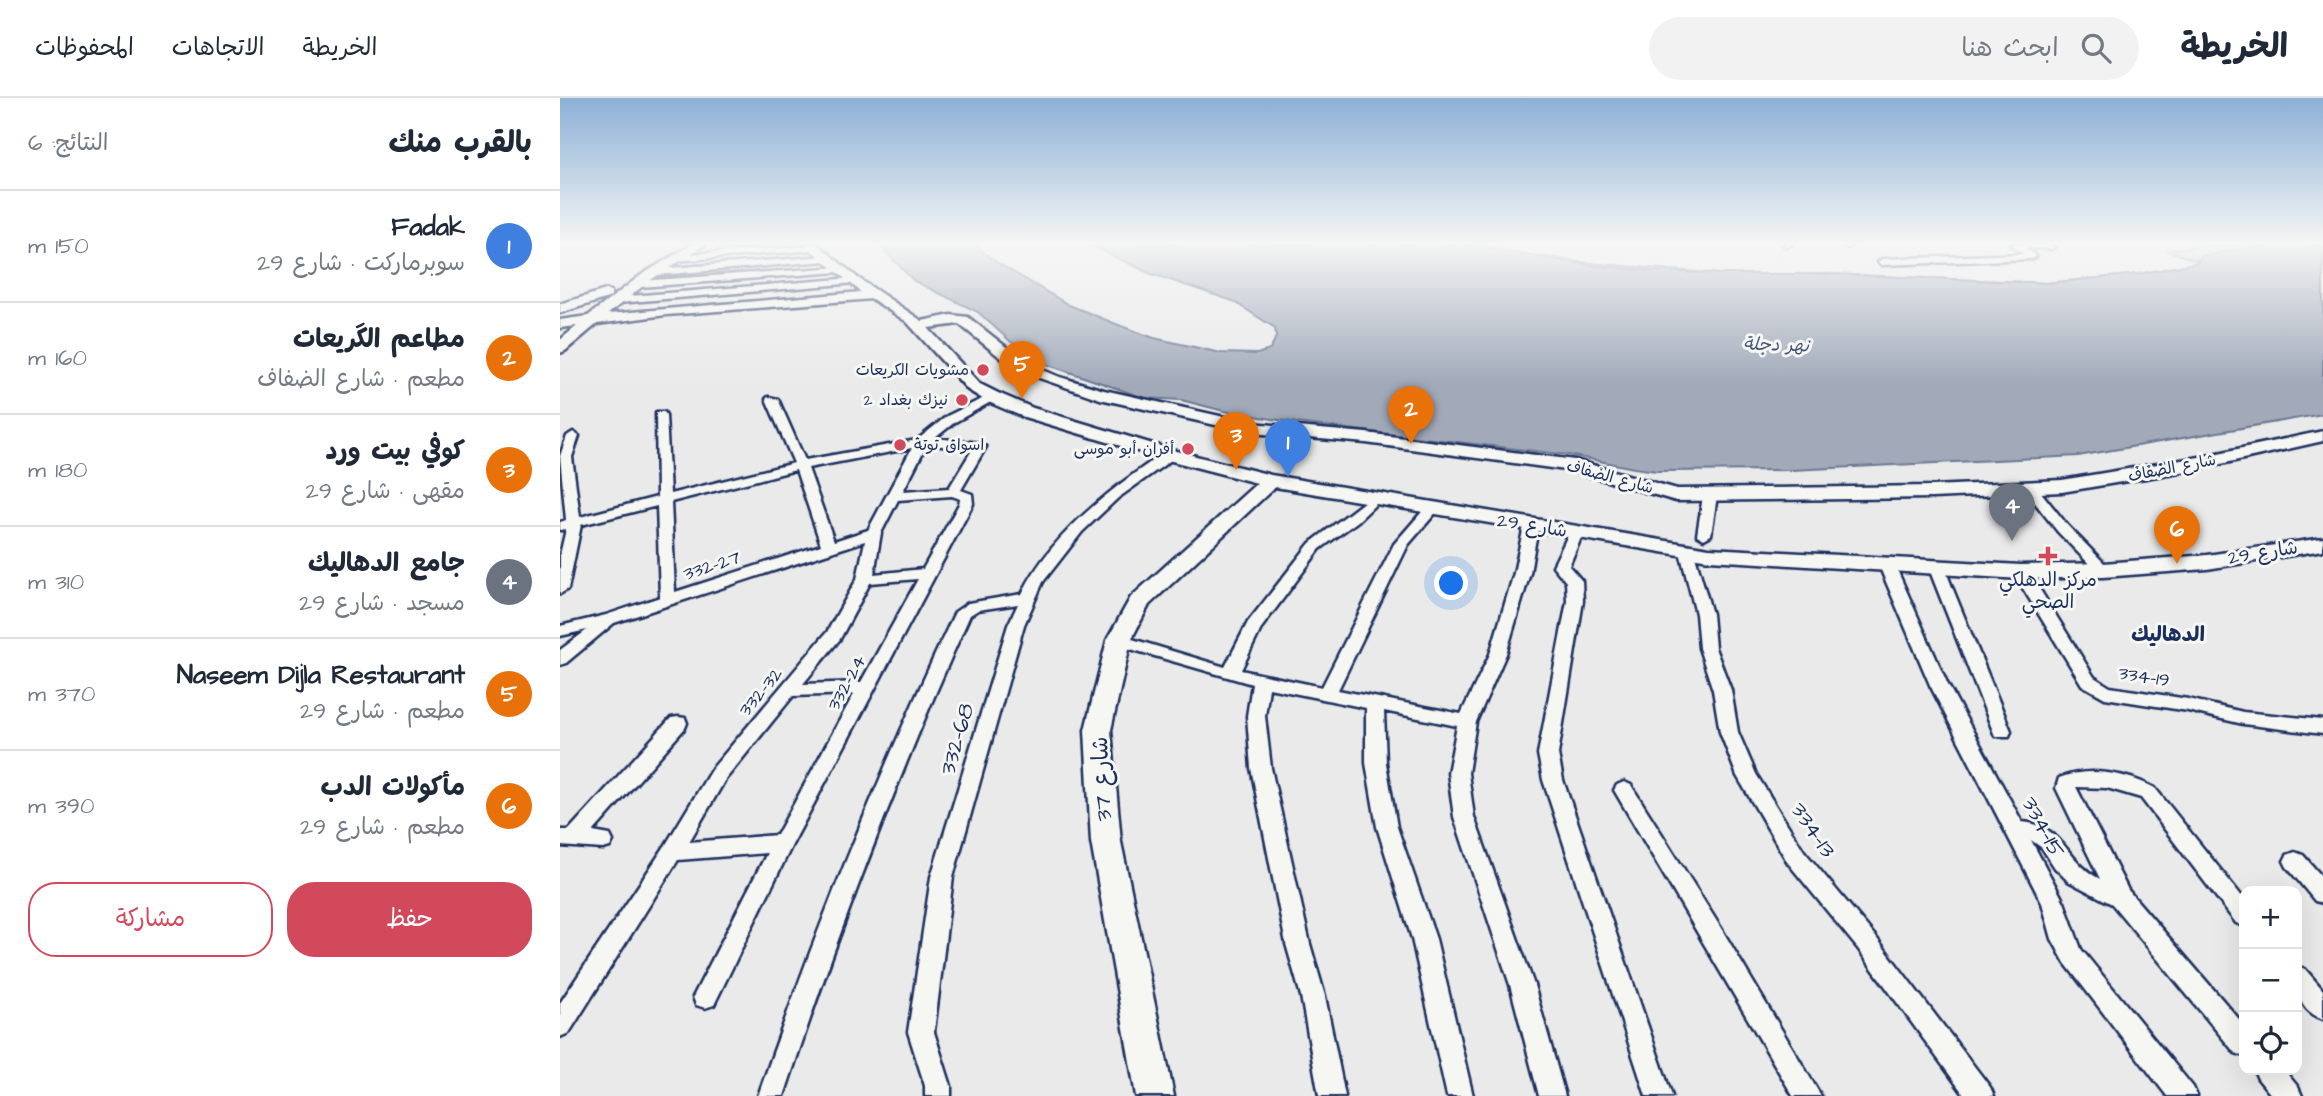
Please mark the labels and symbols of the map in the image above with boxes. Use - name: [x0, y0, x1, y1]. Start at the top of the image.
- water label: نهر دجلة: [1743, 331, 1812, 359]
- pin: 5: [999, 341, 1045, 399]
- place label: مشويات الكريعات: [856, 359, 969, 381]
- marker: مشويات الكريعات: [975, 362, 991, 378]
- pin: 2: [1388, 386, 1434, 444]
- place label: نيزك بغداد 2: [863, 389, 948, 411]
- marker: نيزك بغداد 2: [954, 392, 970, 408]
- pin: 3: [1213, 412, 1259, 470]
- pin: 1: [1265, 419, 1311, 477]
- place label: اسواق توتة: [914, 434, 984, 456]
- marker: اسواق توتة: [892, 437, 908, 453]
- place label: أفران أبو موسى: [1074, 438, 1174, 460]
- marker: أفران أبو موسى: [1180, 441, 1196, 457]
- street label: شارع الضفاف: [2126, 449, 2218, 487]
- street label: شارع الضفاف: [1564, 455, 1656, 499]
- pin: 4: [1989, 483, 2035, 541]
- pin: 6: [2154, 506, 2200, 564]
- street label: شارع 29: [1495, 507, 1569, 545]
- street label: شارع 29: [2226, 534, 2300, 572]
- street label: 332-27: [680, 544, 744, 588]
- marker: مركز الدهلكي الصحي: [2038, 546, 2058, 566]
- your location: [1434, 566, 1468, 600]
- place label: مركز الدهلكي الصحي: [1999, 567, 2097, 618]
- district label: الدهاليك: [2131, 620, 2205, 649]
- street label: 332-24: [821, 650, 873, 716]
- street label: 334-19: [2116, 660, 2172, 694]
- street label: 332-32: [732, 662, 790, 722]
- street label: 332-68: [932, 699, 982, 779]
- street label: شارع 37: [1084, 736, 1120, 822]
- street label: 334-15: [2014, 791, 2072, 863]
- street label: 334-13: [1783, 796, 1843, 864]

